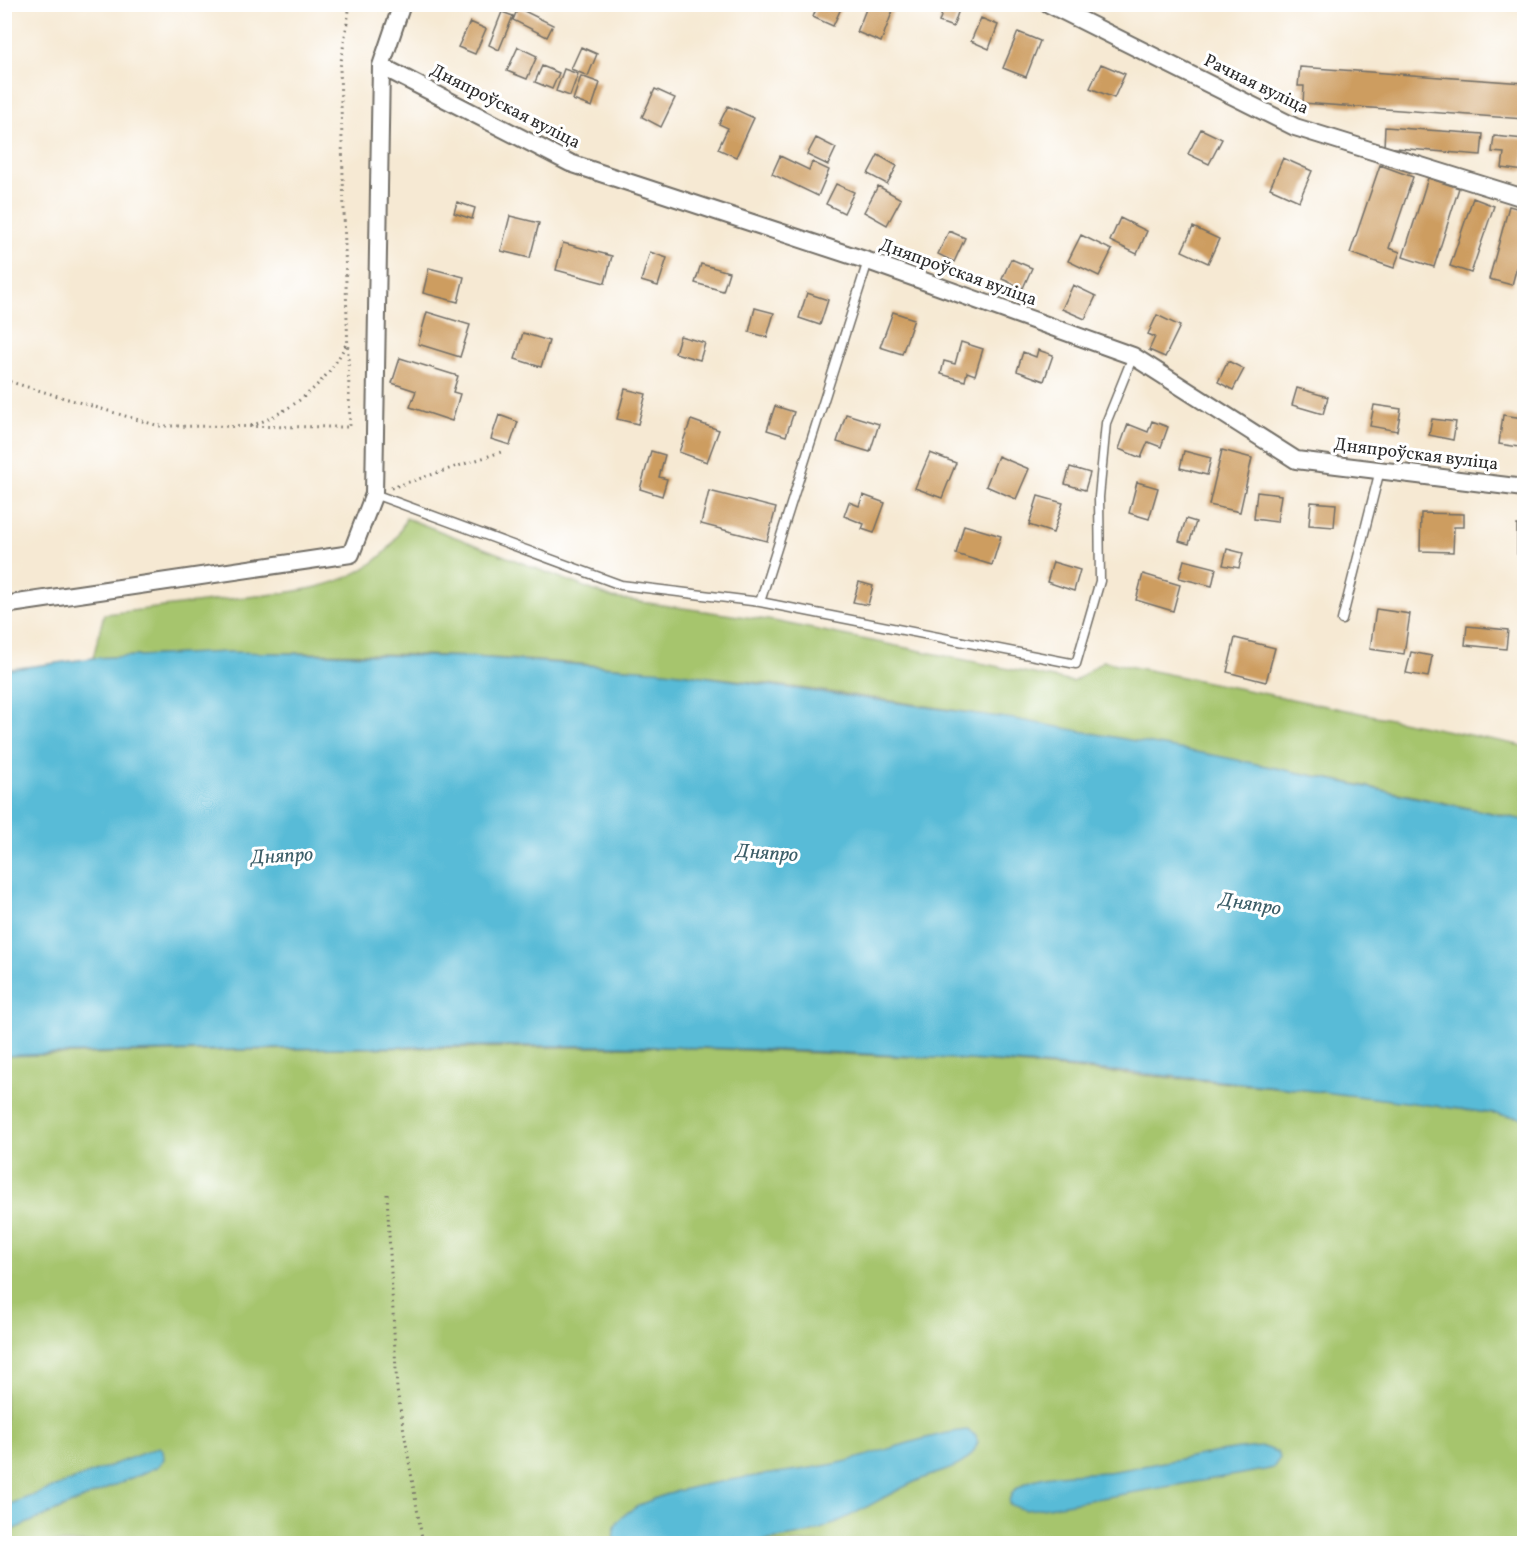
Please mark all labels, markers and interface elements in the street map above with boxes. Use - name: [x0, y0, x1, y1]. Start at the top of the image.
- street label: Рачная вуліца: [1199, 49, 1313, 121]
- street label: Дняпроўская вуліца: [426, 58, 585, 156]
- street label: Дняпроўская вуліца: [876, 233, 1040, 313]
- street label: Дняпроўская вуліца: [1332, 432, 1500, 478]
- water label: Дняпро: [733, 838, 799, 870]
- water label: Дняпро: [248, 841, 314, 873]
- water label: Дняпро: [1215, 886, 1283, 924]

